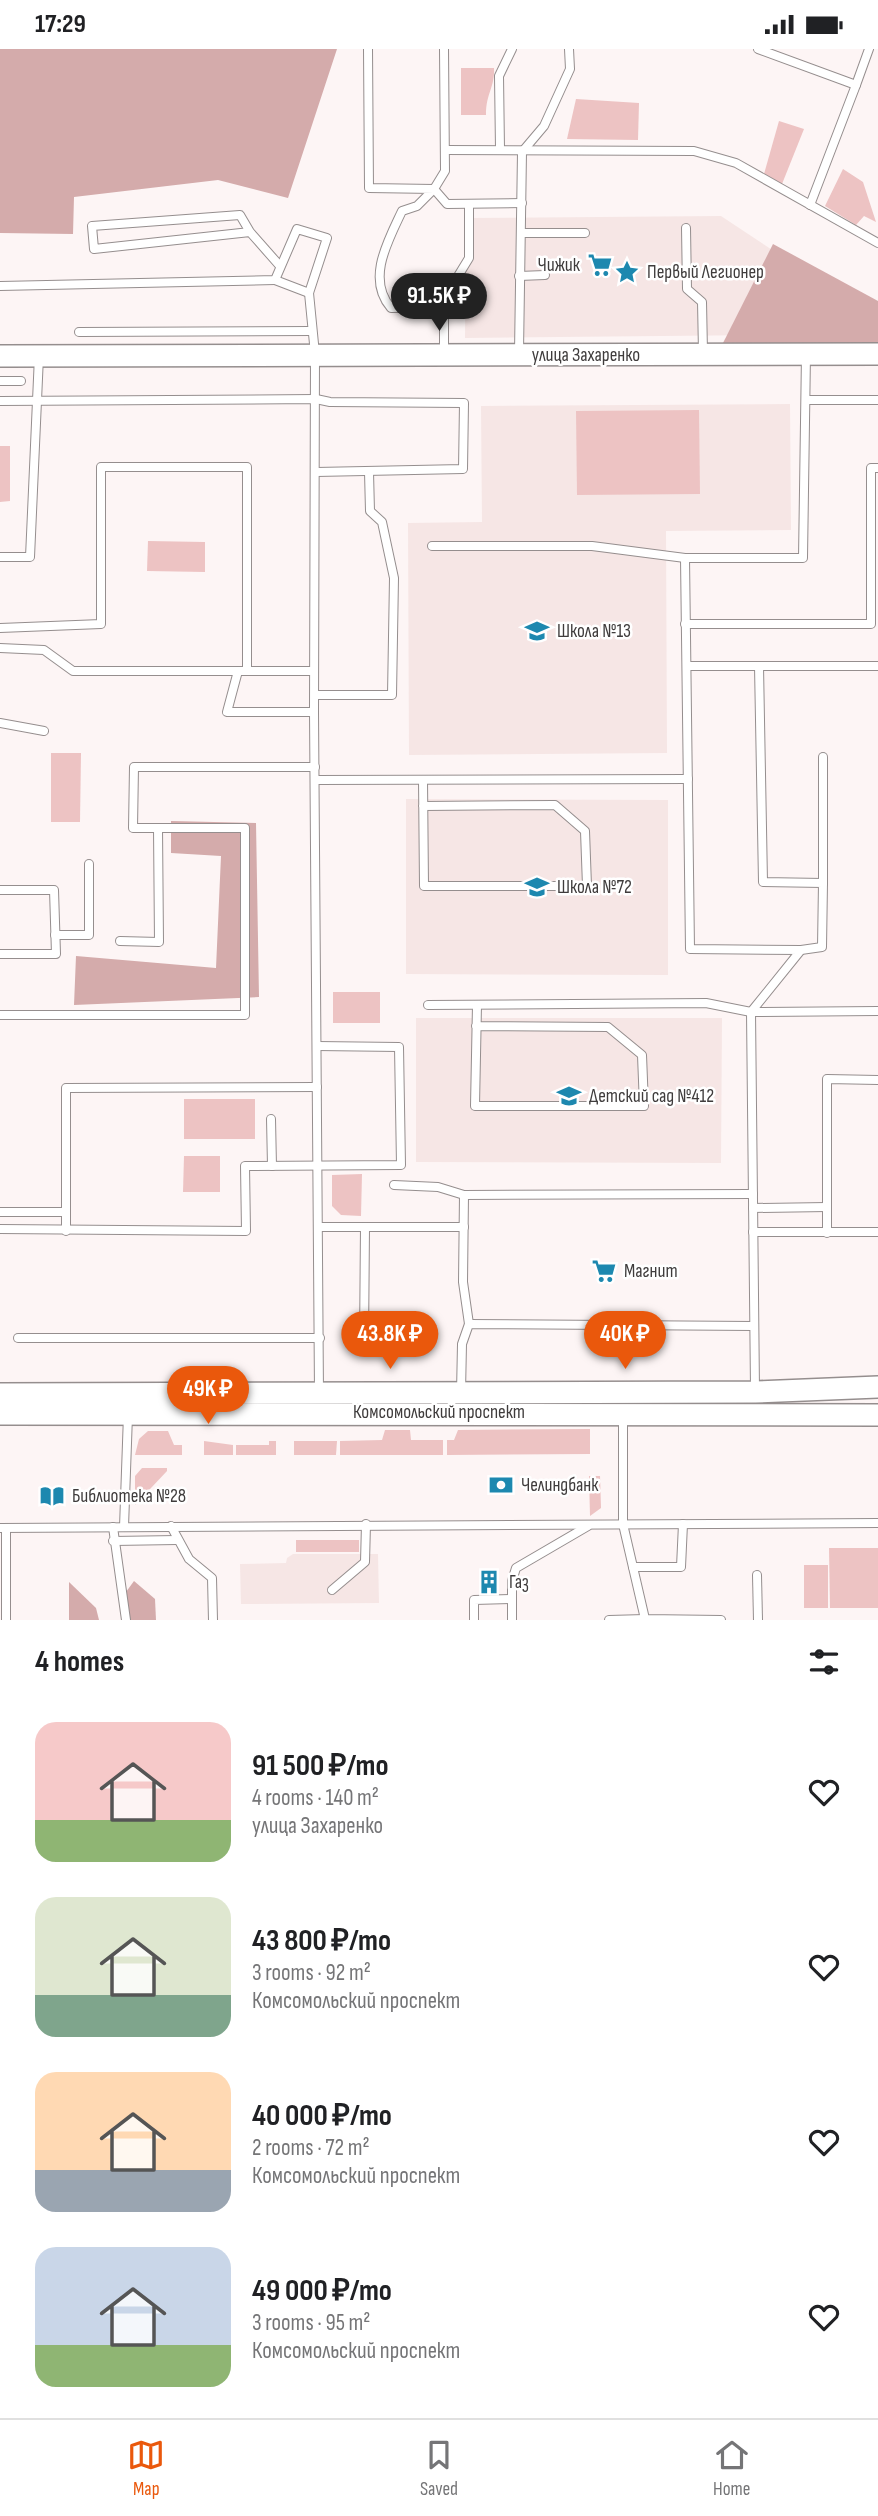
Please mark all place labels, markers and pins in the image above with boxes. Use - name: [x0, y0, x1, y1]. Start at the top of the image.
- supermarket icon: Чижик: [586, 251, 614, 279]
- place label: Чижик: [537, 254, 581, 277]
- place icon: Первый Легионер: [613, 258, 641, 286]
- place label: Первый Легионер: [647, 261, 764, 284]
- pin: 91.5K ₽: [374, 273, 504, 333]
- school or university icon: Школа №13: [523, 617, 551, 645]
- place label: Школа №13: [557, 620, 631, 643]
- school or university icon: Школа №72: [523, 873, 551, 901]
- place label: Школа №72: [557, 876, 632, 899]
- school or university icon: Детский сад №412: [555, 1082, 583, 1110]
- place label: Детский сад №412: [589, 1085, 714, 1108]
- supermarket icon: Магнит: [590, 1257, 618, 1285]
- place label: Магнит: [624, 1260, 678, 1283]
- pin: 43.8K ₽: [325, 1311, 455, 1371]
- pin: 40K ₽: [576, 1311, 674, 1371]
- pin: 49K ₽: [159, 1367, 257, 1426]
- bank icon: Челиндбанк: [487, 1471, 515, 1499]
- place label: Челиндбанк: [521, 1474, 599, 1497]
- library icon: Библиотека №28: [38, 1482, 66, 1510]
- place label: Библиотека №28: [72, 1485, 186, 1508]
- building icon: Газ: [475, 1568, 503, 1596]
- place label: Газ: [509, 1571, 529, 1594]

